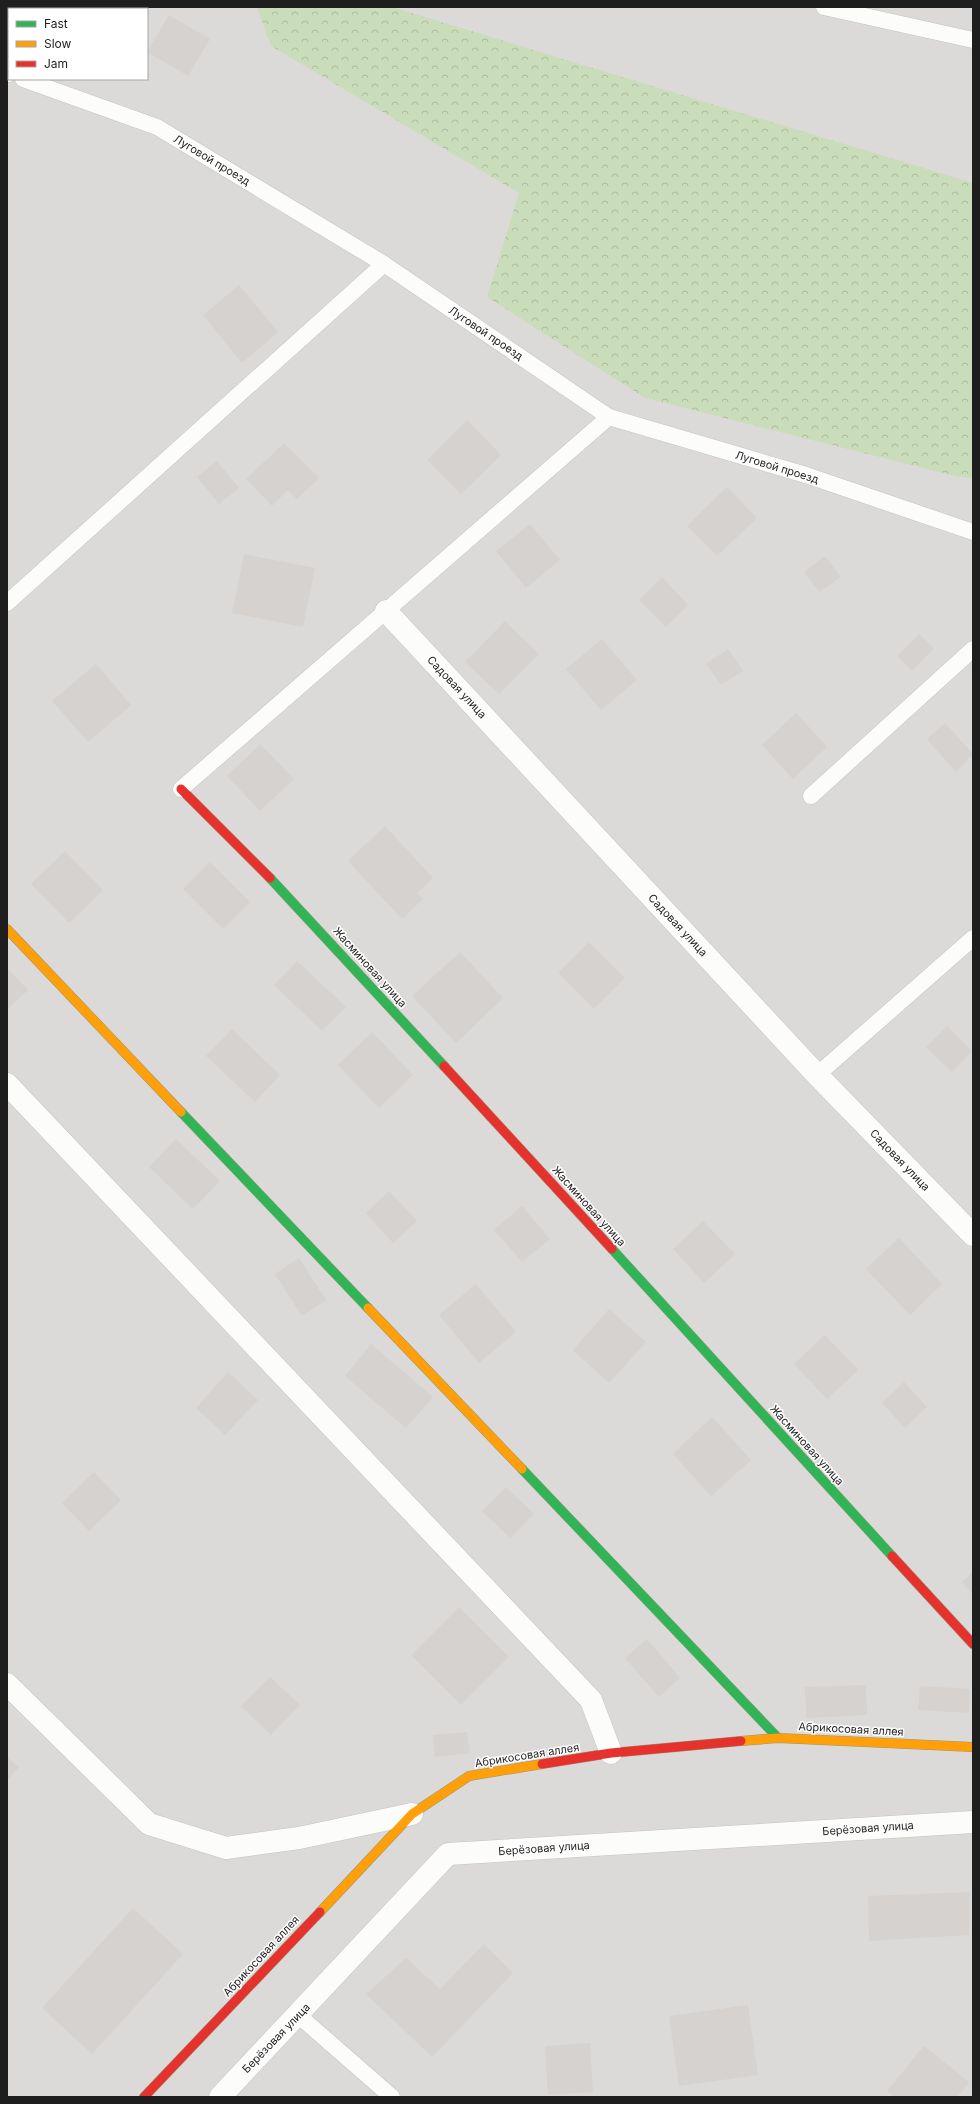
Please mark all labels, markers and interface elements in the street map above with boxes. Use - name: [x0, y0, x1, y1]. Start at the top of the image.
- legend: [8, 8, 148, 80]
- text: Fast: [44, 16, 68, 31]
- text: Slow: [44, 36, 72, 51]
- text: Jam: [44, 56, 68, 71]
- street label: Луговой проезд: [171, 132, 253, 188]
- street label: Луговой проезд: [446, 303, 526, 363]
- street label: Луговой проезд: [734, 448, 821, 486]
- street label: Садовая улица: [424, 653, 490, 721]
- street label: Садовая улица: [645, 891, 711, 959]
- street label: Жасминовая улица: [330, 924, 410, 1010]
- street label: Садовая улица: [867, 1126, 933, 1194]
- street label: Жасминовая улица: [549, 1163, 629, 1249]
- street label: Жасминовая улица: [767, 1402, 847, 1488]
- street label: Абрикосовая аллея: [798, 1719, 904, 1739]
- street label: Абрикосовая аллея: [474, 1740, 580, 1770]
- street label: Берёзовая улица: [822, 1818, 914, 1838]
- street label: Берёзовая улица: [498, 1838, 590, 1858]
- street label: Абрикосовая аллея: [220, 1913, 302, 1999]
- street label: Берёзовая улица: [239, 2000, 313, 2076]

